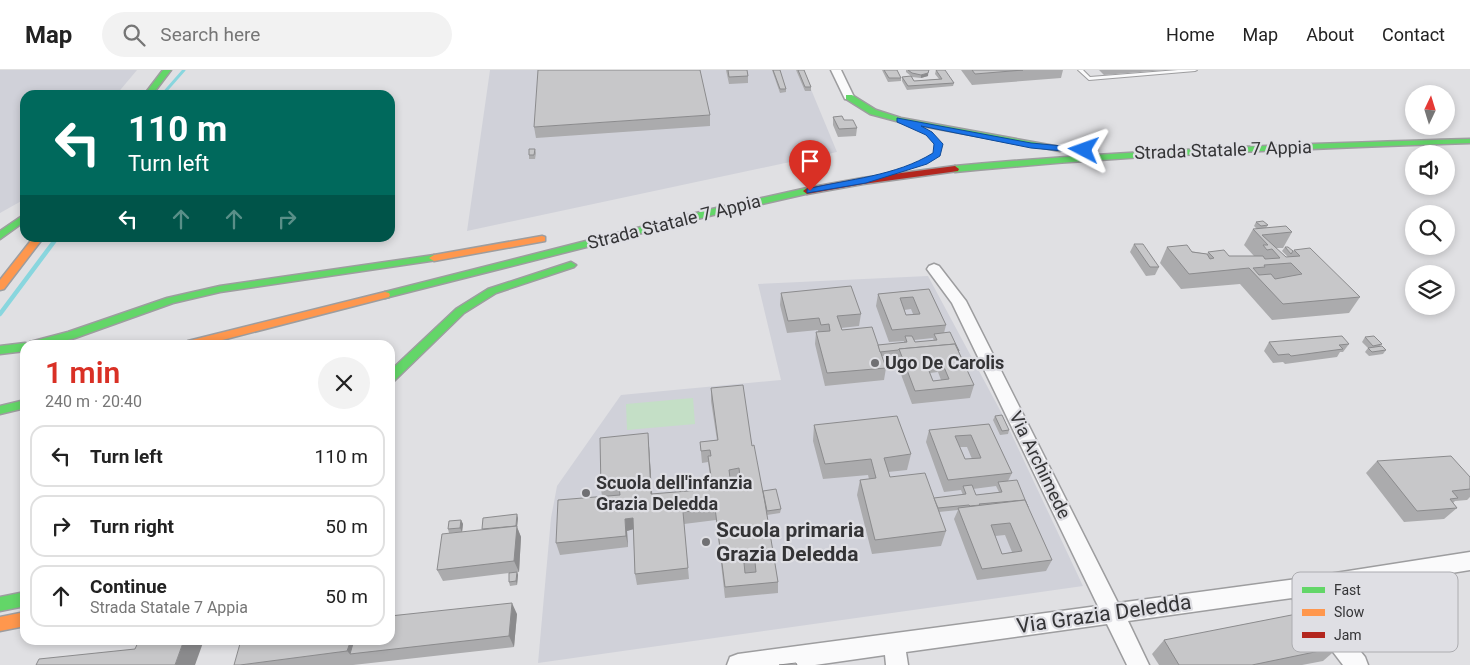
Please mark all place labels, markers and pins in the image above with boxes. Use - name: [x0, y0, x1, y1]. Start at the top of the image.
- pin: [789, 140, 831, 191]
- place label: Ugo De Carolis: [885, 352, 1004, 373]
- marker: Ugo De Carolis: [869, 357, 881, 369]
- place label: Scuola dell'infanzia Grazia Deledda: [596, 472, 753, 514]
- marker: Scuola dell'infanzia Grazia Deledda: [580, 487, 592, 499]
- place label: Scuola primaria Grazia Deledda: [716, 518, 864, 566]
- marker: Scuola primaria Grazia Deledda: [700, 536, 712, 548]

